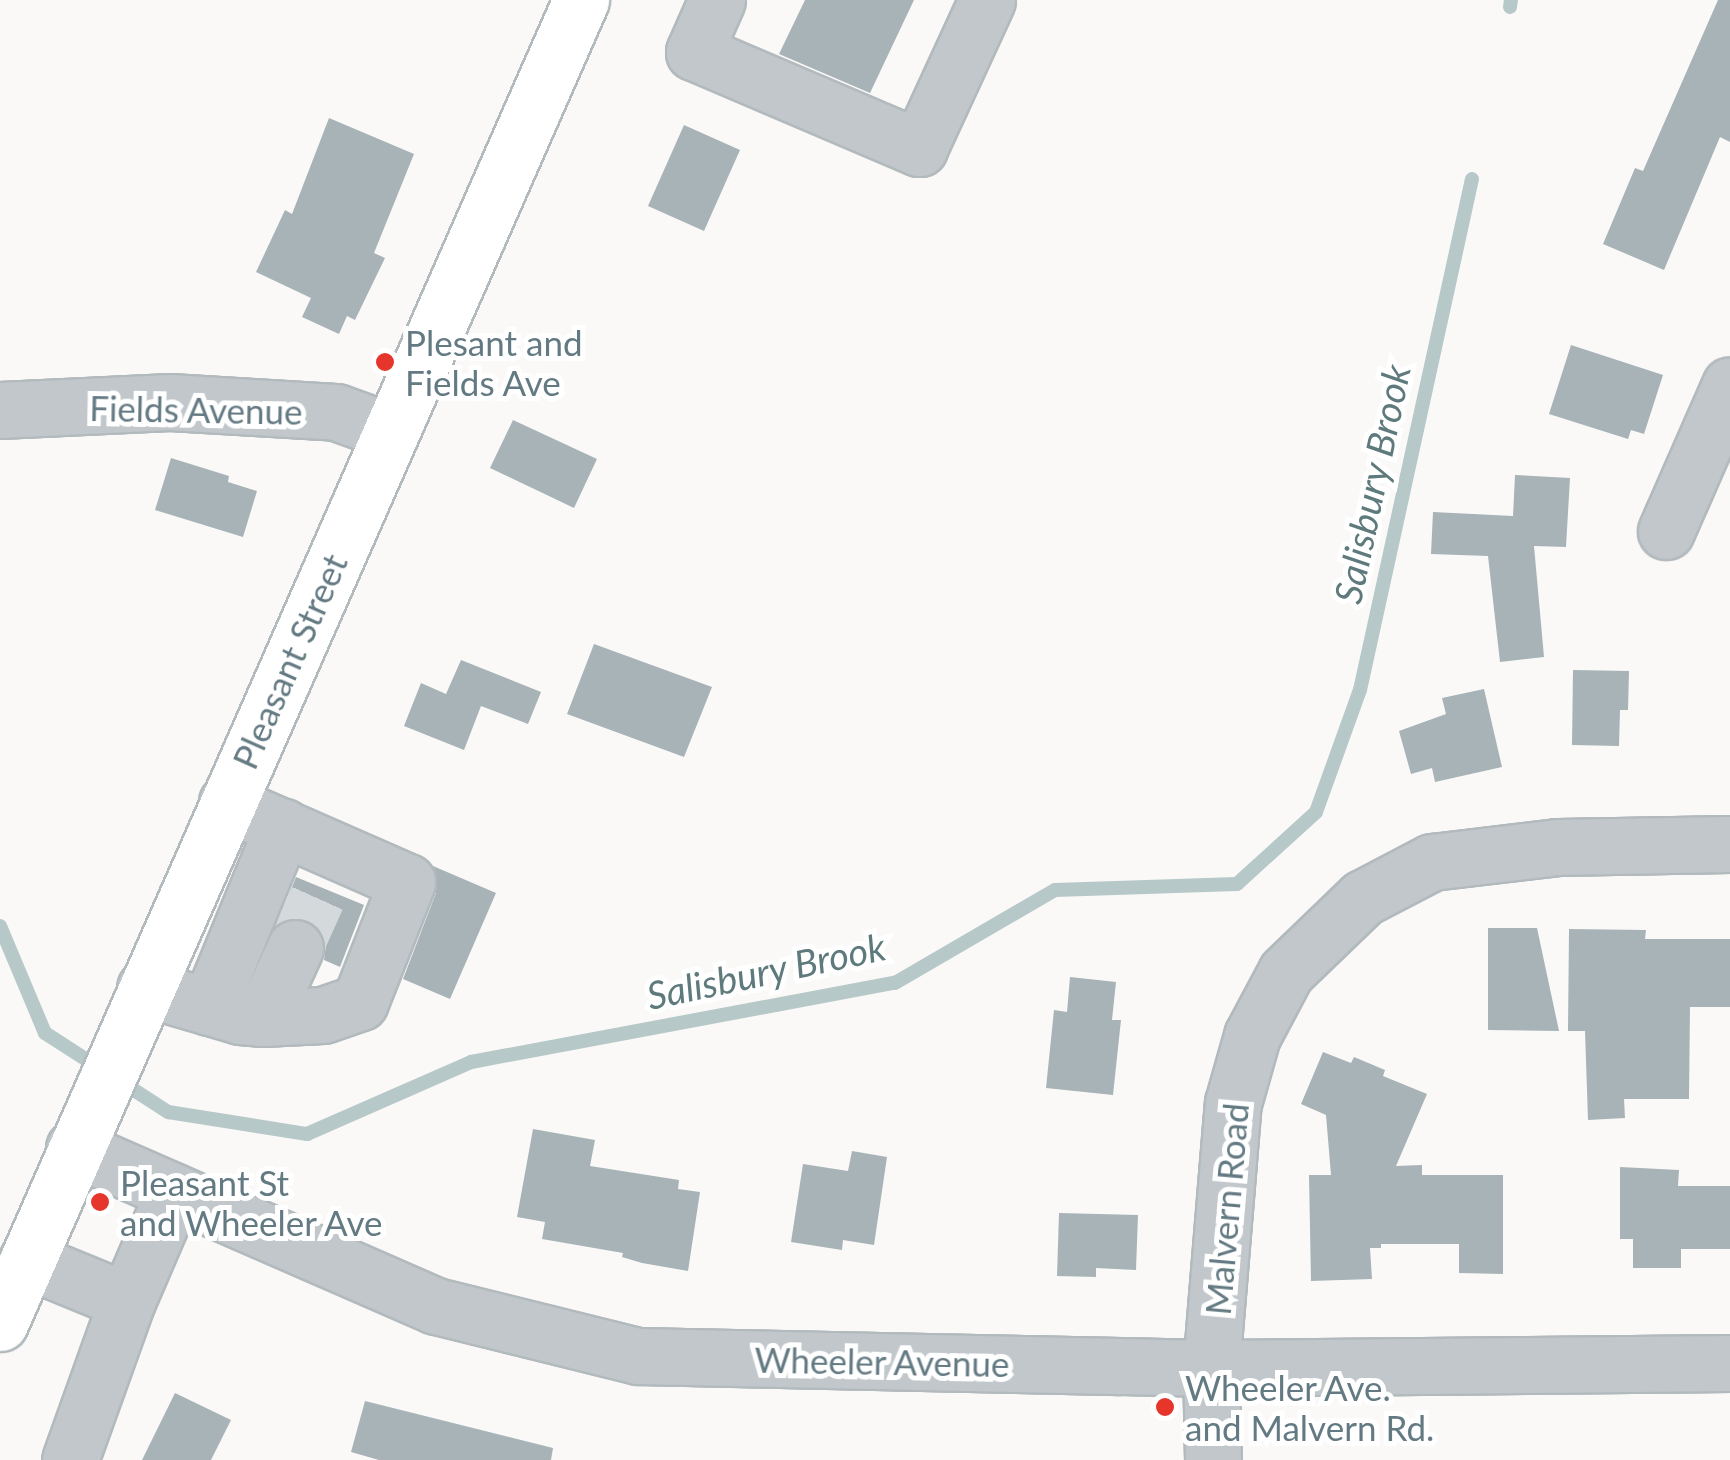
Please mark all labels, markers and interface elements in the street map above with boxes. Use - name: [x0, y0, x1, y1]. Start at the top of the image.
- place label: Plesant and Fields Ave: [405, 321, 583, 403]
- marker: Plesant and Fields Ave: [374, 351, 396, 373]
- water label: Salisbury Brook: [1324, 360, 1420, 608]
- street label: Fields Avenue: [88, 386, 304, 432]
- street label: Pleasant Street: [223, 547, 355, 775]
- water label: Salisbury Brook: [642, 923, 890, 1019]
- street label: Malvern Road: [1196, 1101, 1256, 1317]
- place label: Pleasant St and Wheeler Ave: [120, 1161, 385, 1243]
- marker: Pleasant St and Wheeler Ave: [89, 1191, 111, 1213]
- street label: Wheeler Avenue: [753, 1338, 1011, 1384]
- place label: Wheeler Ave. and Malvern Rd.: [1185, 1366, 1434, 1448]
- marker: Wheeler Ave. and Malvern Rd.: [1154, 1396, 1176, 1418]

